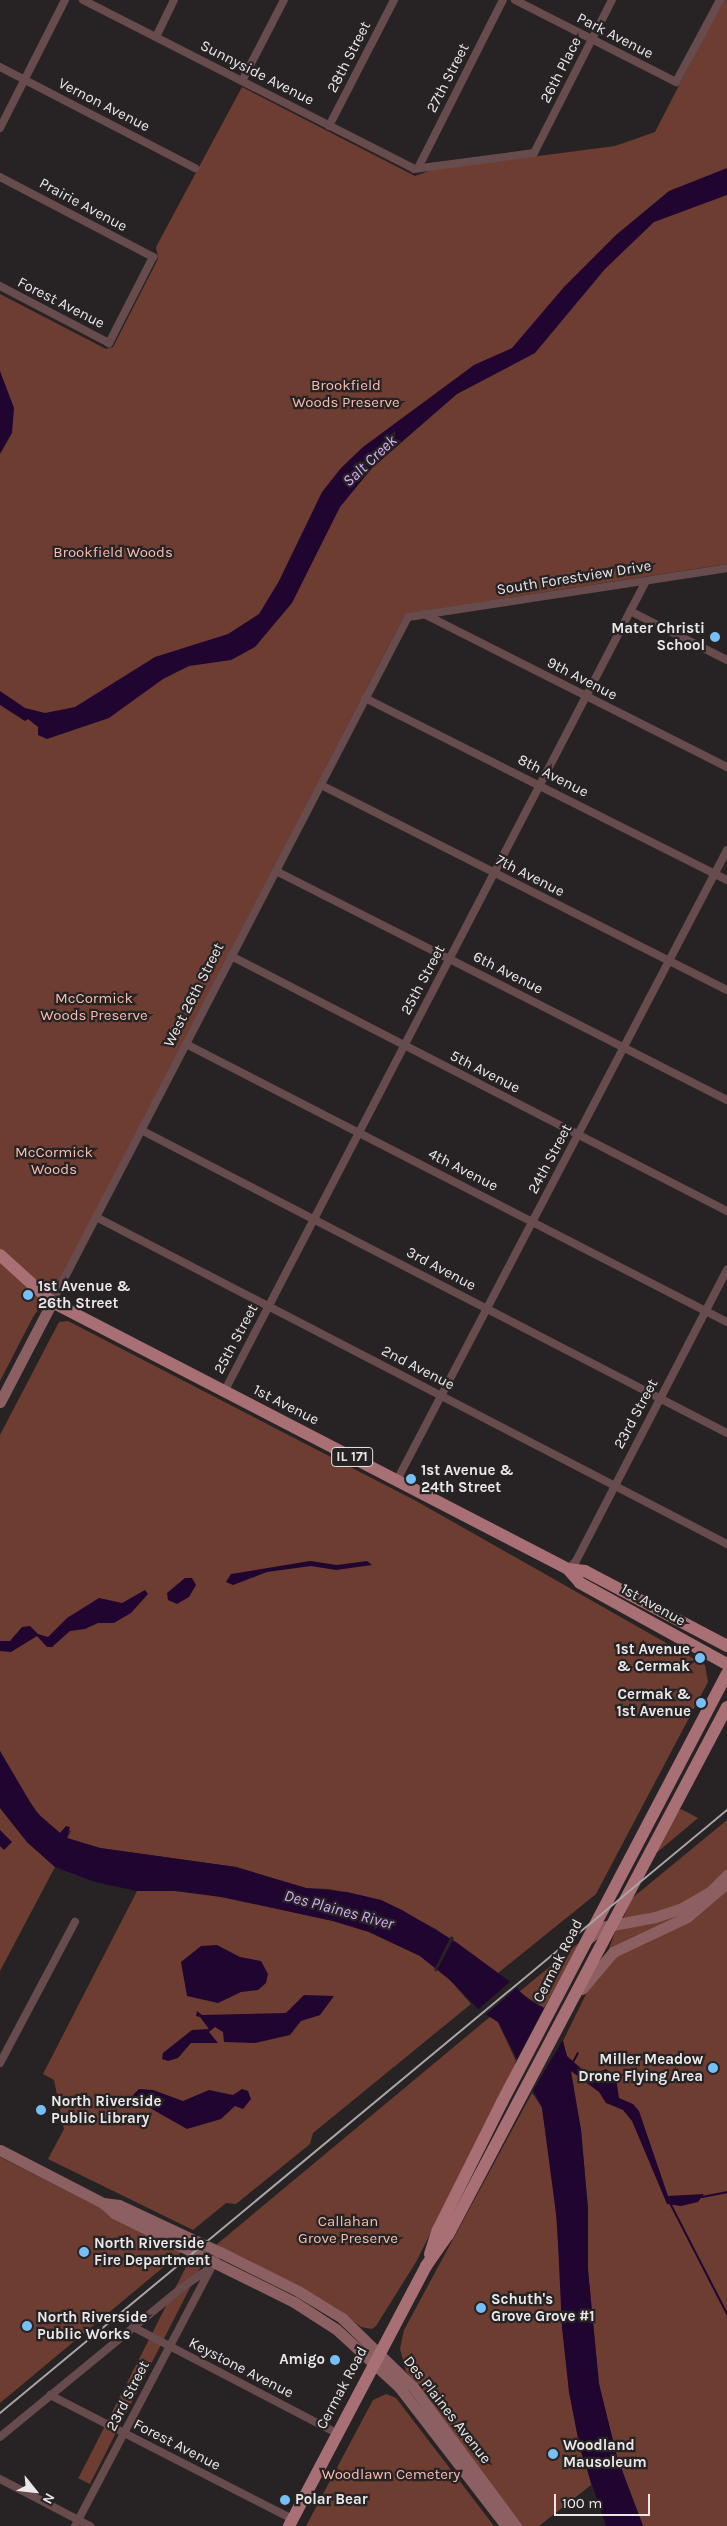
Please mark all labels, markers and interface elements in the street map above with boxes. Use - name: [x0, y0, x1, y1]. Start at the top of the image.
- street label: Park Avenue: [574, 9, 656, 63]
- street label: 28th Street: [323, 18, 375, 96]
- street label: 26th Place: [537, 34, 585, 106]
- street label: Sunnyside Avenue: [197, 37, 317, 109]
- street label: 27th Street: [423, 40, 473, 116]
- street label: Vernon Avenue: [55, 74, 153, 136]
- street label: Prairie Avenue: [36, 174, 130, 236]
- street label: Forest Avenue: [14, 273, 108, 333]
- park label: Brookfield Woods Preserve: [292, 376, 400, 411]
- water label: Salt Creek: [339, 431, 401, 491]
- park label: Brookfield Woods: [53, 544, 173, 562]
- street label: South Forestview Drive: [496, 557, 652, 599]
- place label: Mater Christi School: [611, 619, 705, 654]
- marker: Mater Christi School: [709, 631, 721, 643]
- street label: 9th Avenue: [544, 654, 620, 704]
- street label: 8th Avenue: [515, 751, 591, 801]
- street label: 7th Avenue: [493, 851, 567, 901]
- street label: West 26th Street: [160, 940, 228, 1050]
- street label: 25th Street: [397, 942, 449, 1018]
- street label: 6th Avenue: [470, 948, 546, 998]
- park label: McCormick Woods Preserve: [40, 989, 148, 1024]
- street label: 5th Avenue: [447, 1047, 523, 1097]
- street label: 24th Street: [524, 1121, 576, 1197]
- park label: McCormick Woods: [15, 1143, 93, 1178]
- street label: 4th Avenue: [425, 1145, 501, 1195]
- street label: 3rd Avenue: [403, 1243, 479, 1295]
- place label: 1st Avenue & 26th Street: [38, 1277, 131, 1312]
- marker: 1st Avenue & 26th Street: [22, 1289, 34, 1301]
- street label: 25th Street: [210, 1301, 262, 1377]
- street label: 2nd Avenue: [378, 1342, 458, 1394]
- street label: 23rd Street: [610, 1376, 662, 1452]
- street label: 1st Avenue: [250, 1381, 322, 1429]
- road number: IL 171: [331, 1445, 373, 1468]
- place label: 1st Avenue & 24th Street: [421, 1461, 514, 1496]
- marker: 1st Avenue & 24th Street: [405, 1473, 417, 1485]
- street label: 1st Avenue: [617, 1580, 689, 1630]
- place label: 1st Avenue & Cermak: [616, 1640, 690, 1675]
- marker: 1st Avenue & Cermak: [694, 1652, 706, 1664]
- place label: Cermak & 1st Avenue: [617, 1685, 691, 1720]
- marker: Cermak & 1st Avenue: [695, 1697, 707, 1709]
- water label: Des Plaines River: [282, 1886, 396, 1934]
- street label: Cermak Road: [529, 1916, 587, 2006]
- place label: Miller Meadow Drone Flying Area: [578, 2050, 703, 2085]
- marker: Miller Meadow Drone Flying Area: [707, 2062, 719, 2074]
- place label: North Riverside Public Library: [51, 2092, 161, 2127]
- marker: North Riverside Public Library: [35, 2104, 47, 2116]
- park label: Callahan Grove Preserve: [298, 2212, 398, 2247]
- place label: North Riverside Fire Department: [94, 2234, 210, 2269]
- marker: North Riverside Fire Department: [78, 2246, 90, 2258]
- place label: Schuth's Grove Grove #1: [491, 2290, 595, 2325]
- marker: Schuth's Grove Grove #1: [475, 2302, 487, 2314]
- place label: North Riverside Public Works: [37, 2308, 147, 2343]
- marker: North Riverside Public Works: [21, 2320, 33, 2332]
- street label: Keystone Avenue: [186, 2334, 296, 2402]
- street label: Cermak Road: [313, 2344, 371, 2432]
- place label: Amigo: [279, 2351, 325, 2369]
- street label: Des Plaines Avenue: [399, 2353, 495, 2467]
- marker: Amigo: [329, 2354, 341, 2366]
- street label: 23rd Street: [103, 2358, 153, 2434]
- street label: Forest Avenue: [130, 2415, 224, 2475]
- place label: Woodland Mausoleum: [563, 2436, 647, 2471]
- marker: Woodland Mausoleum: [547, 2448, 559, 2460]
- north arrow: [10, 2466, 60, 2516]
- park label: Woodlawn Cemetery: [322, 2466, 460, 2484]
- scale bar: [557, 2484, 653, 2516]
- text: N: [39, 2490, 58, 2507]
- place label: Polar Bear: [295, 2491, 368, 2509]
- marker: Polar Bear: [279, 2494, 291, 2506]
- text: 100 m: [562, 2494, 602, 2512]

